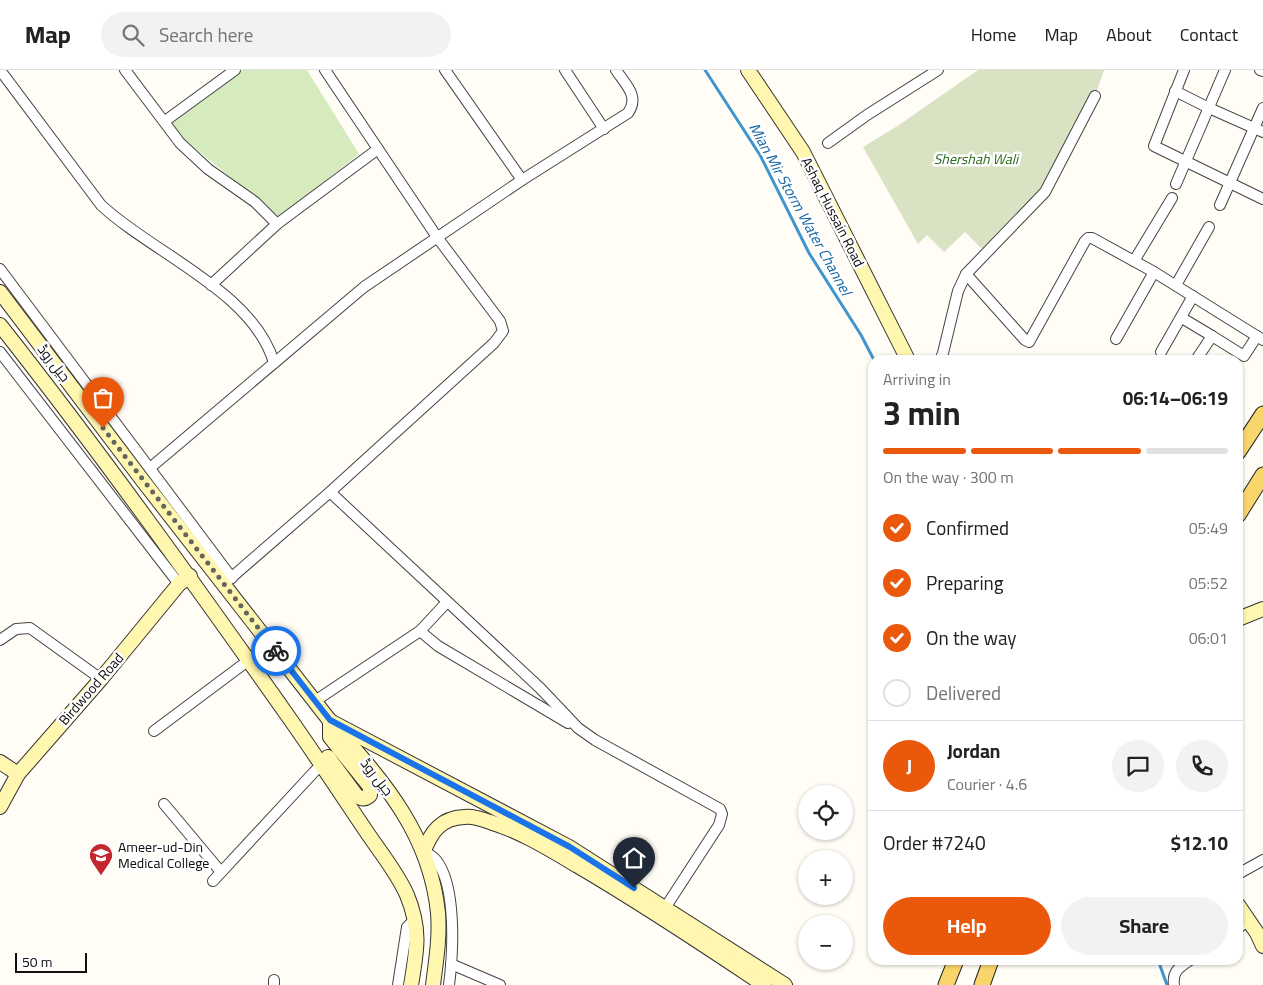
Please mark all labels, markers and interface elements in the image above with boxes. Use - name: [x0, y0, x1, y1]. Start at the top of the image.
- text: Map: [25, 12, 71, 57]
- search box: [101, 12, 451, 57]
- text: Search here: [159, 17, 253, 53]
- text: Home: [971, 18, 1016, 51]
- text: Map: [1044, 18, 1078, 51]
- text: About: [1106, 18, 1152, 51]
- text: Contact: [1180, 18, 1238, 51]
- icon: search: [119, 21, 147, 49]
- water label: Mian Mir Storm Water Channel: [741, 117, 861, 303]
- park label: Shershah Wali: [934, 146, 1020, 172]
- street label: Ashaq Hussain Road: [794, 152, 872, 272]
- street label: جیل روڈ: [31, 338, 77, 388]
- text: Arriving in: [883, 364, 951, 394]
- pin: [82, 377, 124, 428]
- text: 06:14–06:19: [1123, 380, 1228, 416]
- text: 3 min: [883, 383, 960, 443]
- icon: bag: [89, 384, 117, 412]
- text: On the way · 300 m: [883, 462, 1014, 492]
- text: Confirmed: [926, 510, 1009, 546]
- text: 05:49: [1189, 513, 1228, 543]
- icon: check: [883, 514, 911, 542]
- text: Preparing: [926, 565, 1004, 601]
- text: 05:52: [1189, 568, 1228, 598]
- icon: check: [883, 569, 911, 597]
- text: On the way: [926, 620, 1017, 656]
- text: 06:01: [1189, 623, 1228, 653]
- icon: check: [883, 624, 911, 652]
- courier: [251, 626, 301, 676]
- icon: bike: [262, 637, 290, 665]
- street label: Birdwood Road: [52, 646, 130, 732]
- text: Delivered: [926, 675, 1001, 711]
- text: Jordan: [947, 733, 1000, 769]
- button: chat: [1112, 740, 1164, 792]
- button: phone: [1176, 740, 1228, 792]
- text: J: [906, 748, 912, 784]
- street label: جیل روڈ: [354, 752, 400, 802]
- text: Courier · 4.6: [947, 769, 1027, 799]
- map controls: [798, 785, 853, 970]
- button: locate: [798, 785, 853, 840]
- text: Order #7240: [883, 825, 986, 861]
- text: $12.10: [1171, 825, 1228, 861]
- place label: Ameer-ud-Din Medical College: [118, 834, 209, 876]
- pin: [613, 837, 655, 888]
- school or university icon: Ameer-ud-Din Medical College: [88, 842, 114, 876]
- icon: home: [620, 844, 648, 872]
- button: +: [798, 850, 853, 905]
- button: Help: [883, 897, 1051, 955]
- button: Share: [1061, 897, 1228, 955]
- button: −: [798, 915, 853, 970]
- text: 50 m: [22, 949, 52, 975]
- scale bar: [15, 950, 88, 973]

